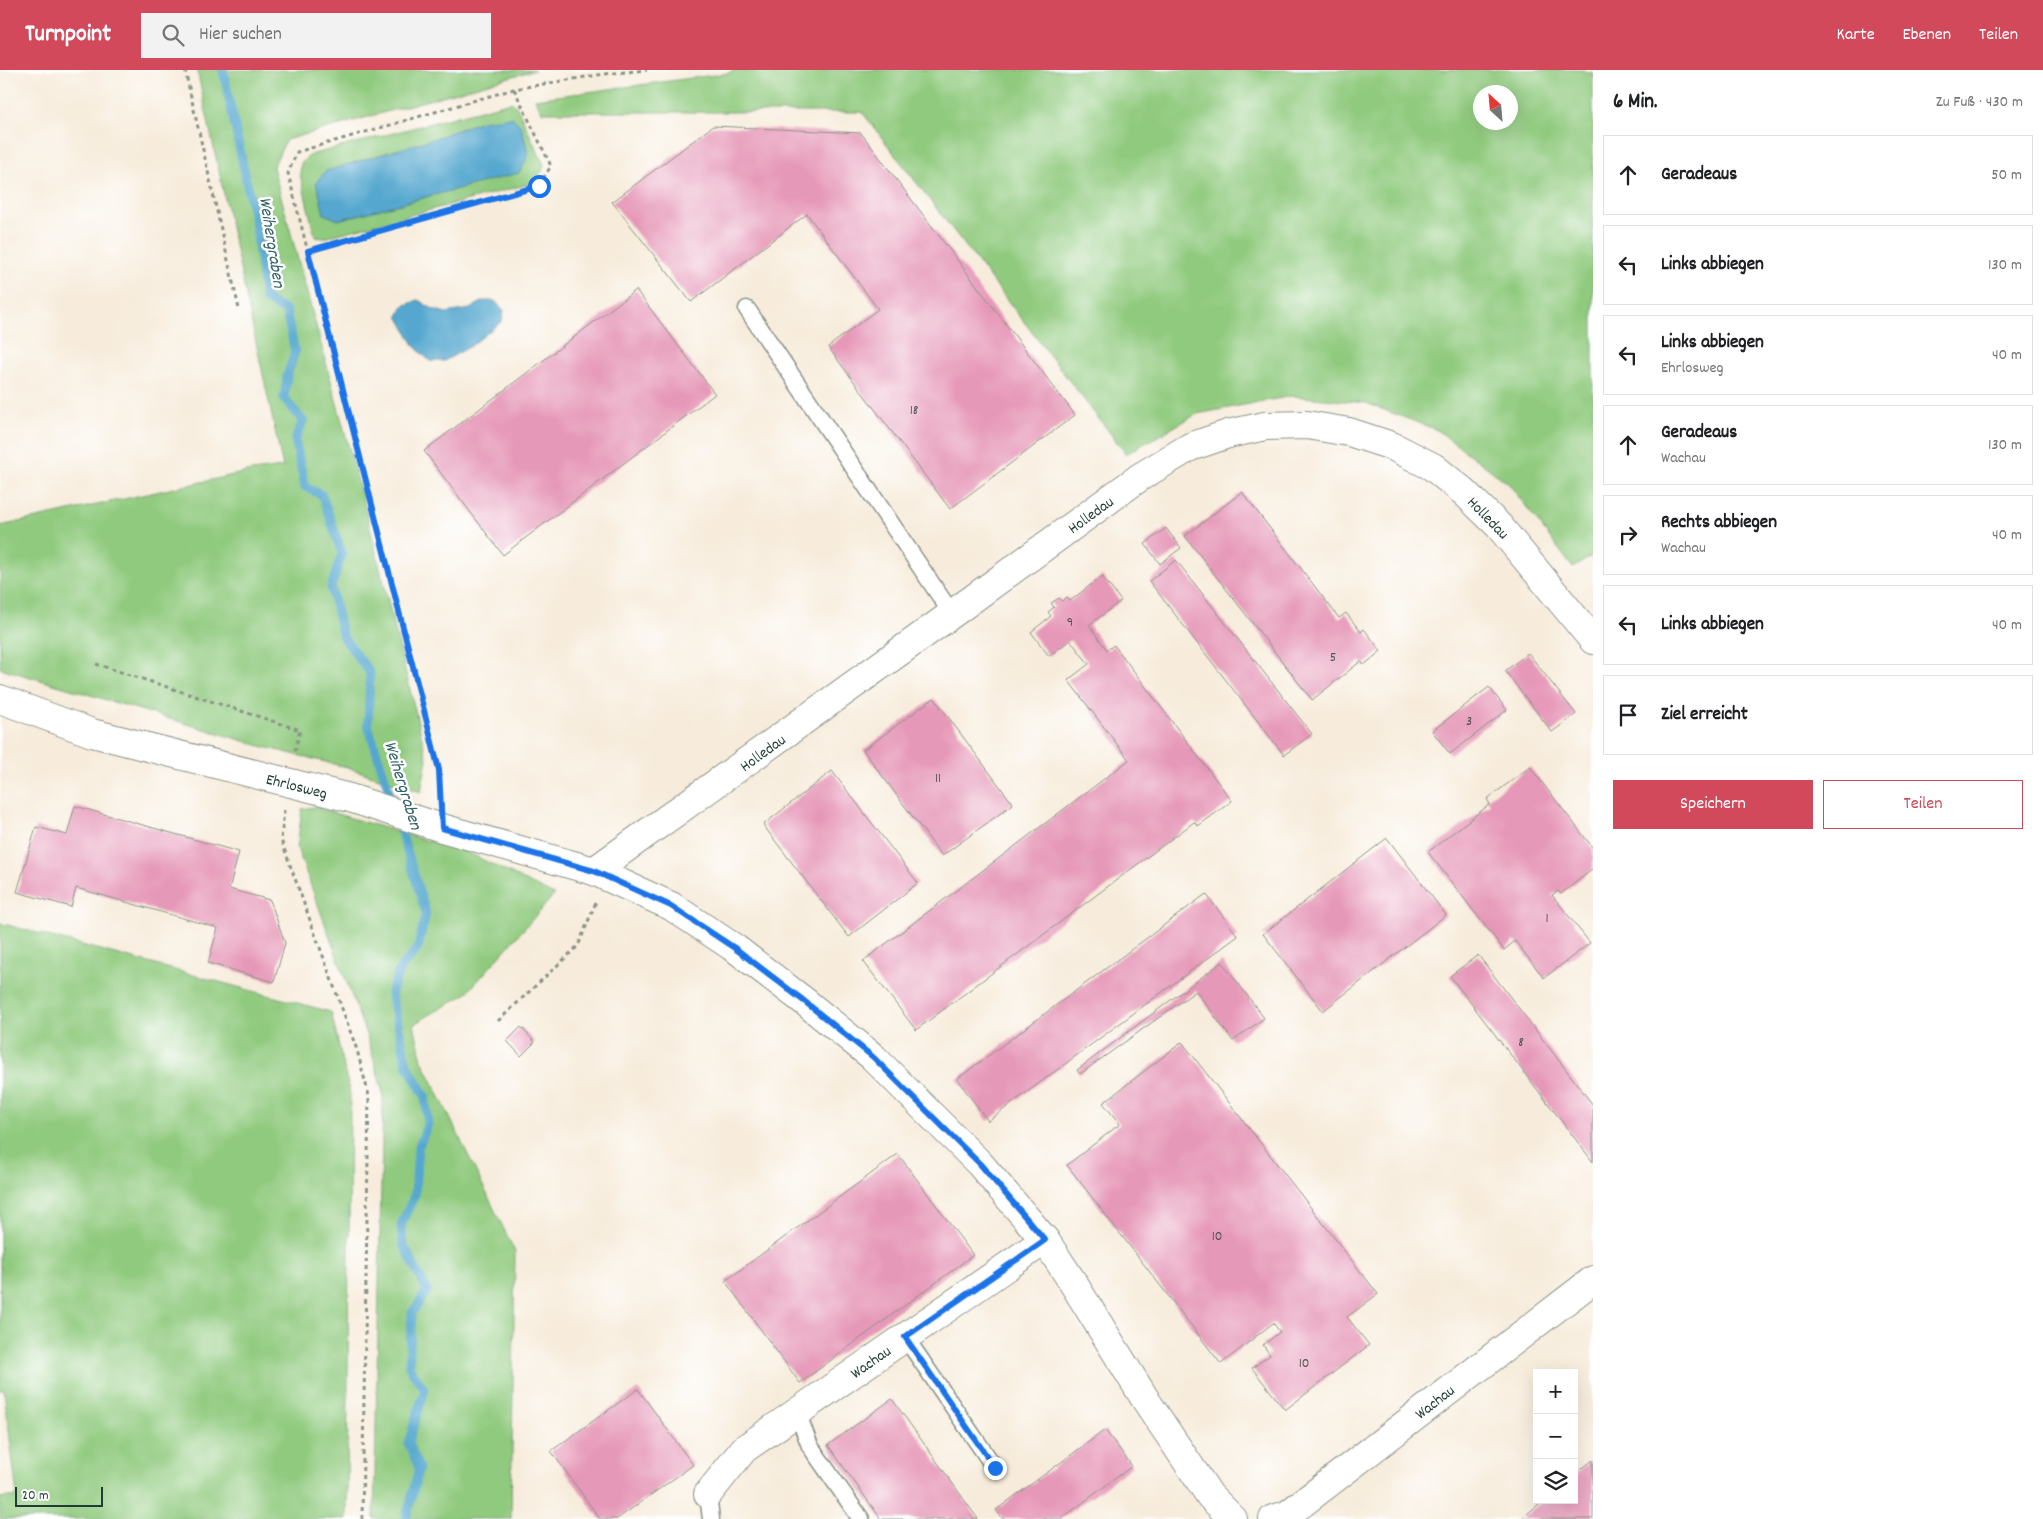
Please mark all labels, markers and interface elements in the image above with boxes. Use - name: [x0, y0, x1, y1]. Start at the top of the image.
- search box: [141, 13, 491, 58]
- text: Turnpoint: [25, 18, 111, 52]
- icon: search: [159, 21, 187, 49]
- text: Hier suchen: [199, 22, 282, 49]
- text: Karte: [1837, 23, 1875, 48]
- text: Ebenen: [1903, 23, 1951, 48]
- text: Teilen: [1979, 23, 2018, 48]
- north arrow: [1473, 85, 1518, 130]
- text: 6 Min.: [1613, 88, 1657, 118]
- text: Zu Fuß · 430 m: [1936, 91, 2023, 114]
- icon: ahead: [1614, 161, 1642, 189]
- text: Geradeaus: [1661, 162, 1737, 189]
- text: 50 m: [1991, 164, 2022, 187]
- route start: [528, 175, 551, 198]
- water label: Weihergraben: [251, 195, 290, 290]
- icon: left: [1614, 251, 1642, 279]
- text: Links abbiegen: [1661, 252, 1764, 279]
- text: 130 m: [1988, 254, 2022, 277]
- text: Links abbiegen: [1661, 330, 1764, 357]
- icon: left: [1614, 341, 1642, 369]
- text: 40 m: [1992, 344, 2022, 367]
- text: Ehrlosweg: [1661, 357, 1724, 380]
- house number: 18: [910, 401, 919, 421]
- text: Geradeaus: [1661, 420, 1737, 447]
- icon: ahead: [1614, 431, 1642, 459]
- text: 130 m: [1988, 434, 2022, 457]
- text: Wachau: [1661, 447, 1706, 470]
- street label: Holledau: [1064, 491, 1119, 541]
- street label: Holledau: [1461, 492, 1514, 545]
- text: Rechts abbiegen: [1661, 510, 1777, 537]
- icon: right: [1614, 521, 1642, 549]
- text: 40 m: [1992, 524, 2022, 547]
- text: Wachau: [1661, 537, 1706, 560]
- icon: left: [1614, 611, 1642, 639]
- text: Links abbiegen: [1661, 612, 1764, 639]
- house number: 9: [1067, 613, 1073, 633]
- text: 40 m: [1992, 614, 2022, 637]
- house number: 5: [1330, 648, 1336, 668]
- icon: arrive: [1614, 701, 1642, 729]
- text: Ziel erreicht: [1661, 702, 1748, 729]
- house number: 3: [1466, 712, 1472, 732]
- street label: Holledau: [736, 729, 791, 779]
- water label: Weihergraben: [376, 738, 427, 834]
- street label: Ehrlosweg: [263, 769, 330, 806]
- house number: 11: [935, 769, 941, 789]
- button: Speichern: [1613, 780, 1813, 829]
- button: Teilen: [1823, 780, 2023, 829]
- house number: 1: [1545, 909, 1549, 929]
- house number: 8: [1518, 1033, 1524, 1053]
- house number: 10: [1212, 1227, 1222, 1247]
- street label: Wachau: [846, 1341, 896, 1385]
- house number: 10: [1299, 1354, 1309, 1374]
- map controls: [1533, 1369, 1578, 1504]
- button: +: [1533, 1369, 1578, 1414]
- street label: Wachau: [1411, 1380, 1460, 1426]
- button: −: [1533, 1414, 1578, 1459]
- route end: [984, 1457, 1007, 1480]
- button: layers: [1533, 1459, 1578, 1504]
- scale bar: [15, 1484, 102, 1507]
- text: 20 m: [22, 1486, 49, 1506]

